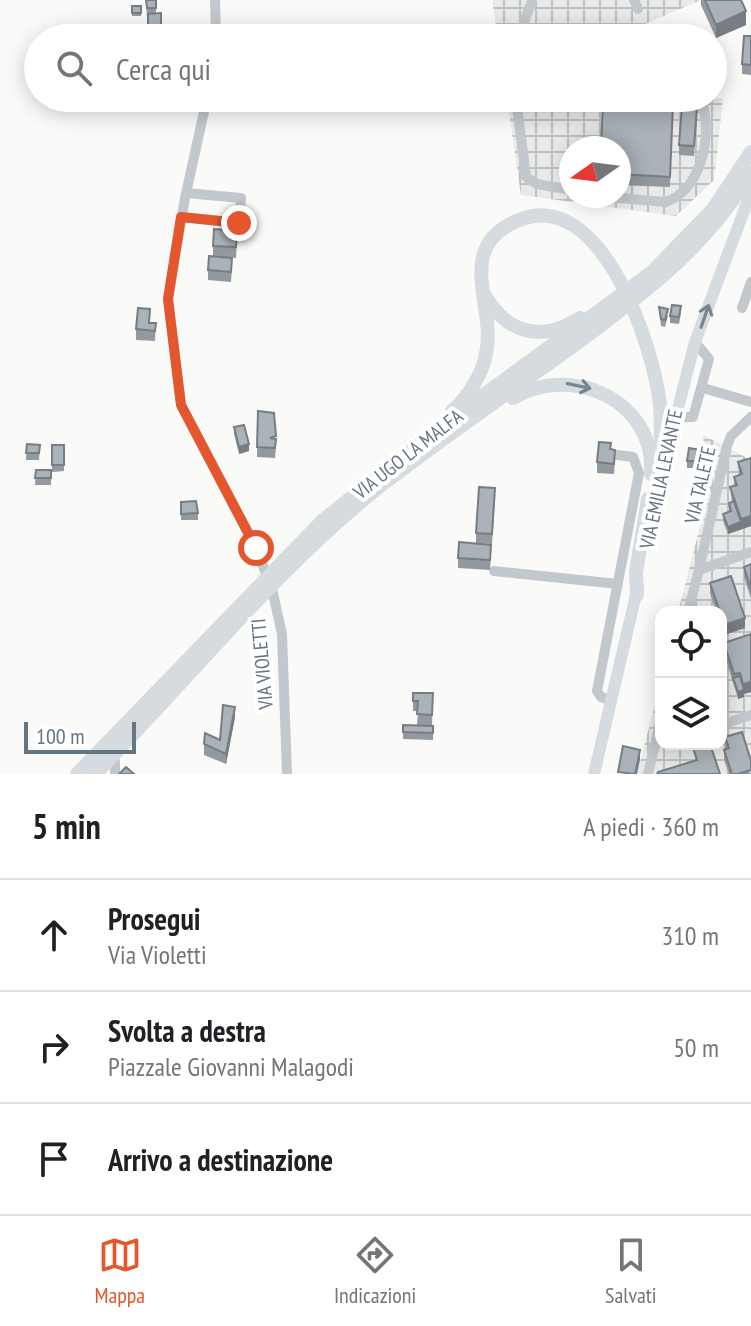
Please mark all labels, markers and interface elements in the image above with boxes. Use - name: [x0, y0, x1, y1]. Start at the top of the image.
- search box: [24, 24, 727, 112]
- icon: search: [52, 46, 96, 90]
- text: Cerca qui: [116, 49, 211, 88]
- north arrow: [559, 136, 631, 208]
- route end: [221, 205, 257, 241]
- one-way arrow: [698, 304, 713, 329]
- one-way arrow: [565, 379, 591, 394]
- street label: VIA UGO LA MALFA: [347, 403, 468, 506]
- street label: VIA EMILIA LEVANTE: [633, 407, 688, 552]
- street label: VIA TALETE: [678, 444, 721, 527]
- route start: [238, 530, 274, 566]
- map controls: [655, 606, 727, 750]
- button: locate: [655, 606, 727, 678]
- street label: VIA VIOLETTI: [245, 617, 279, 712]
- button: layers: [655, 678, 727, 750]
- scale bar: [24, 718, 136, 754]
- text: 100 m: [36, 722, 85, 750]
- text: 5 min: [32, 804, 101, 848]
- text: A piedi · 360 m: [583, 810, 719, 843]
- text: Prosegui: [108, 899, 201, 938]
- icon: ahead: [32, 913, 76, 957]
- text: 310 m: [661, 919, 719, 952]
- text: Via Violetti: [108, 938, 207, 971]
- text: Svolta a destra: [108, 1011, 266, 1050]
- icon: right: [32, 1025, 76, 1069]
- text: 50 m: [673, 1031, 719, 1064]
- text: Piazzale Giovanni Malagodi: [108, 1050, 354, 1083]
- icon: arrive: [32, 1137, 76, 1181]
- text: Arrivo a destinazione: [108, 1140, 333, 1179]
- tab: Mappa: [94, 1233, 145, 1309]
- tab: Indicazioni: [334, 1233, 416, 1309]
- tab: Salvati: [605, 1233, 657, 1309]

